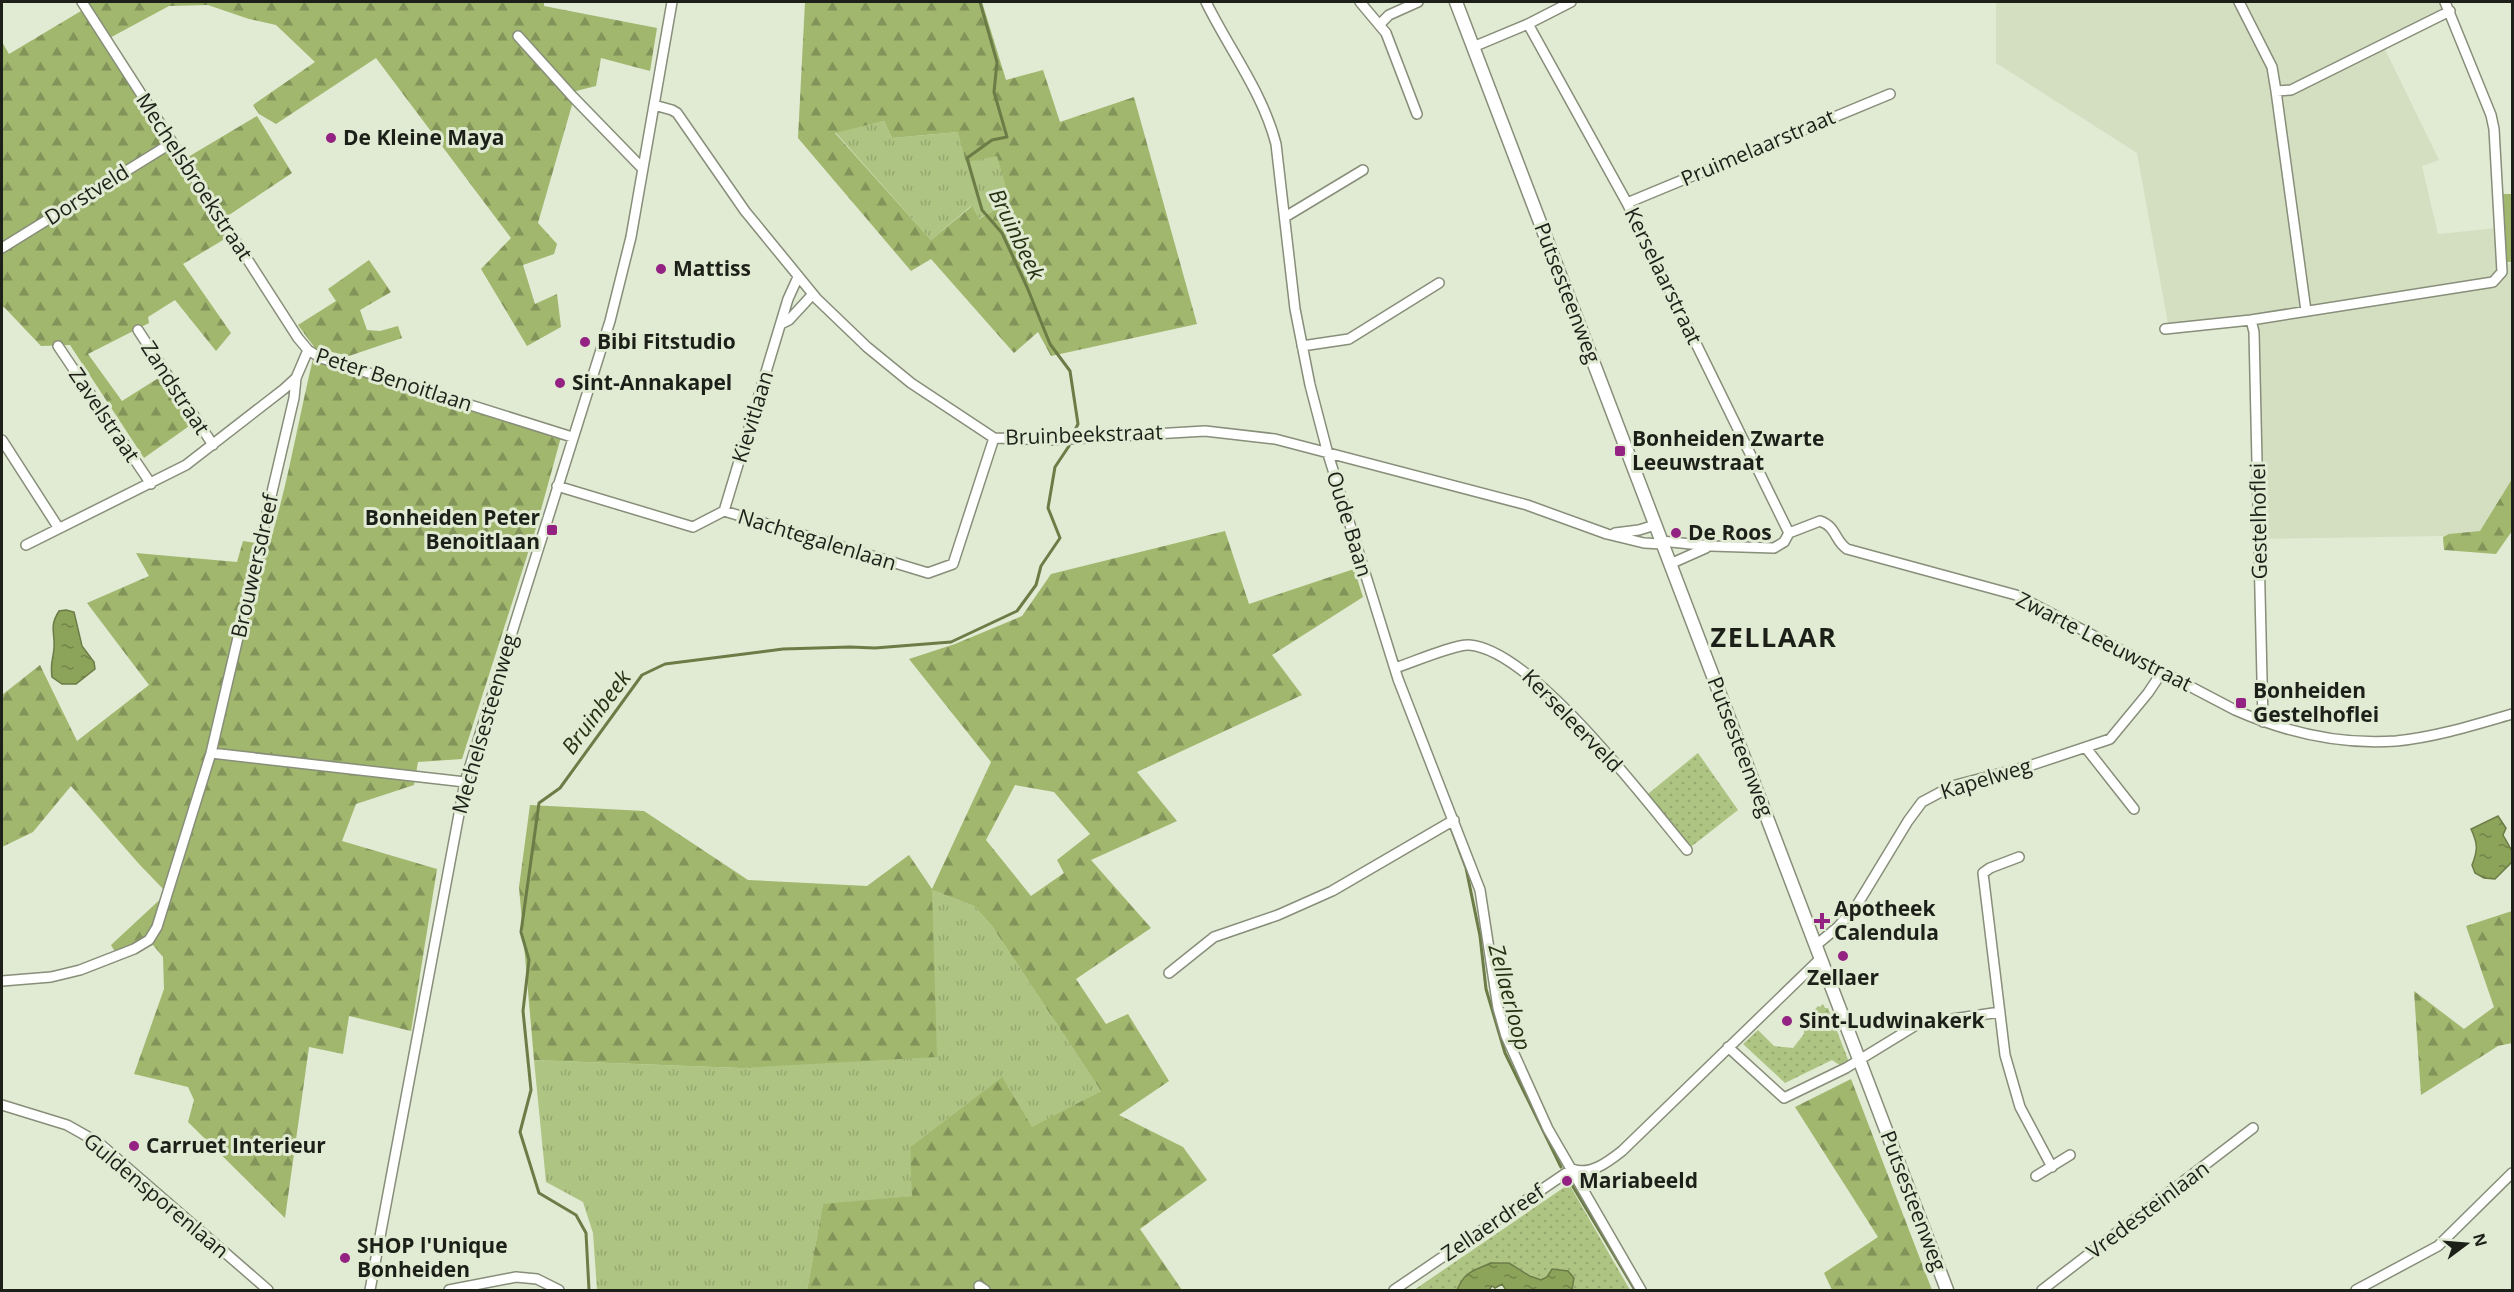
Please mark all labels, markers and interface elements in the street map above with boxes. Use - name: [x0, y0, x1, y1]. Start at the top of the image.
- street label: Mechelsbroekstraat: [130, 87, 260, 266]
- street label: Pruimelaarstraat: [1676, 102, 1839, 192]
- place label: De Kleine Maya: [343, 123, 504, 151]
- marker: De Kleine Maya: [324, 131, 338, 145]
- street label: Dorstveld: [39, 157, 134, 231]
- water label: Bruinbeek: [983, 183, 1053, 285]
- street label: Kerselaarstraat: [1619, 202, 1709, 349]
- street label: Putsesteenweg: [1528, 218, 1608, 367]
- place label: Mattiss: [673, 254, 751, 282]
- marker: Mattiss: [654, 262, 668, 276]
- place label: Bibi Fitstudio: [597, 327, 736, 355]
- street label: Zandstraat: [135, 335, 217, 440]
- marker: Bibi Fitstudio: [578, 335, 592, 349]
- street label: Peter Benoitlaan: [313, 341, 476, 418]
- street label: Zavelstraat: [63, 362, 147, 467]
- street label: Kievitlaan: [725, 367, 779, 466]
- place label: Sint-Annakapel: [572, 368, 732, 396]
- marker: Sint-Annakapel: [553, 376, 567, 390]
- street label: Bruinbeekstraat: [1005, 417, 1163, 451]
- place label: Bonheiden Zwarte Leeuwstraat: [1632, 424, 1824, 476]
- marker: Bonheiden Zwarte Leeuwstraat: [1613, 444, 1627, 458]
- street label: Gestelhoflei: [2243, 462, 2273, 580]
- street label: Oude Baan: [1321, 467, 1379, 580]
- street label: Brouwersdreef: [224, 489, 285, 640]
- street label: Nachtegalenlaan: [735, 502, 900, 576]
- place label: Bonheiden Peter Benoitlaan: [365, 503, 540, 555]
- place label: De Roos: [1688, 518, 1772, 546]
- marker: Bonheiden Peter Benoitlaan: [545, 523, 559, 537]
- marker: De Roos: [1669, 526, 1683, 540]
- street label: Zwarte Leeuwstraat: [2012, 585, 2197, 698]
- district label: ZELLAAR: [1711, 618, 1837, 655]
- street label: Mechelsesteenweg: [445, 630, 523, 817]
- water label: Bruinbeek: [554, 662, 637, 760]
- street label: Kerseleerveld: [1516, 663, 1629, 778]
- street label: Putsesteenweg: [1701, 672, 1781, 821]
- place label: Bonheiden Gestelhoflei: [2253, 676, 2379, 728]
- marker: Bonheiden Gestelhoflei: [2234, 696, 2248, 710]
- street label: Kapelweg: [1937, 751, 2035, 805]
- place label: Apotheek Calendula: [1834, 894, 1939, 946]
- marker: Apotheek Calendula: [1815, 914, 1829, 928]
- water label: Zellaerloop: [1482, 939, 1540, 1053]
- marker: Zellaer: [1836, 949, 1850, 963]
- place label: Zellaer: [1807, 963, 1879, 991]
- place label: Sint-Ludwinakerk: [1799, 1006, 1985, 1034]
- marker: Sint-Ludwinakerk: [1780, 1014, 1794, 1028]
- street label: Guldensporenlaan: [78, 1126, 235, 1264]
- street label: Putsesteenweg: [1874, 1126, 1954, 1275]
- place label: Carruet Interieur: [146, 1131, 326, 1159]
- marker: Carruet Interieur: [127, 1139, 141, 1153]
- street label: Vredesteinlaan: [2080, 1154, 2214, 1264]
- place label: Mariabeeld: [1579, 1166, 1698, 1194]
- marker: Mariabeeld: [1560, 1174, 1574, 1188]
- street label: Zellaerdreef: [1435, 1176, 1551, 1267]
- north arrow: [2436, 1214, 2496, 1274]
- place label: SHOP l'Unique Bonheiden: [357, 1231, 508, 1283]
- text: N: [2468, 1231, 2493, 1249]
- marker: SHOP l'Unique Bonheiden: [338, 1251, 352, 1265]

